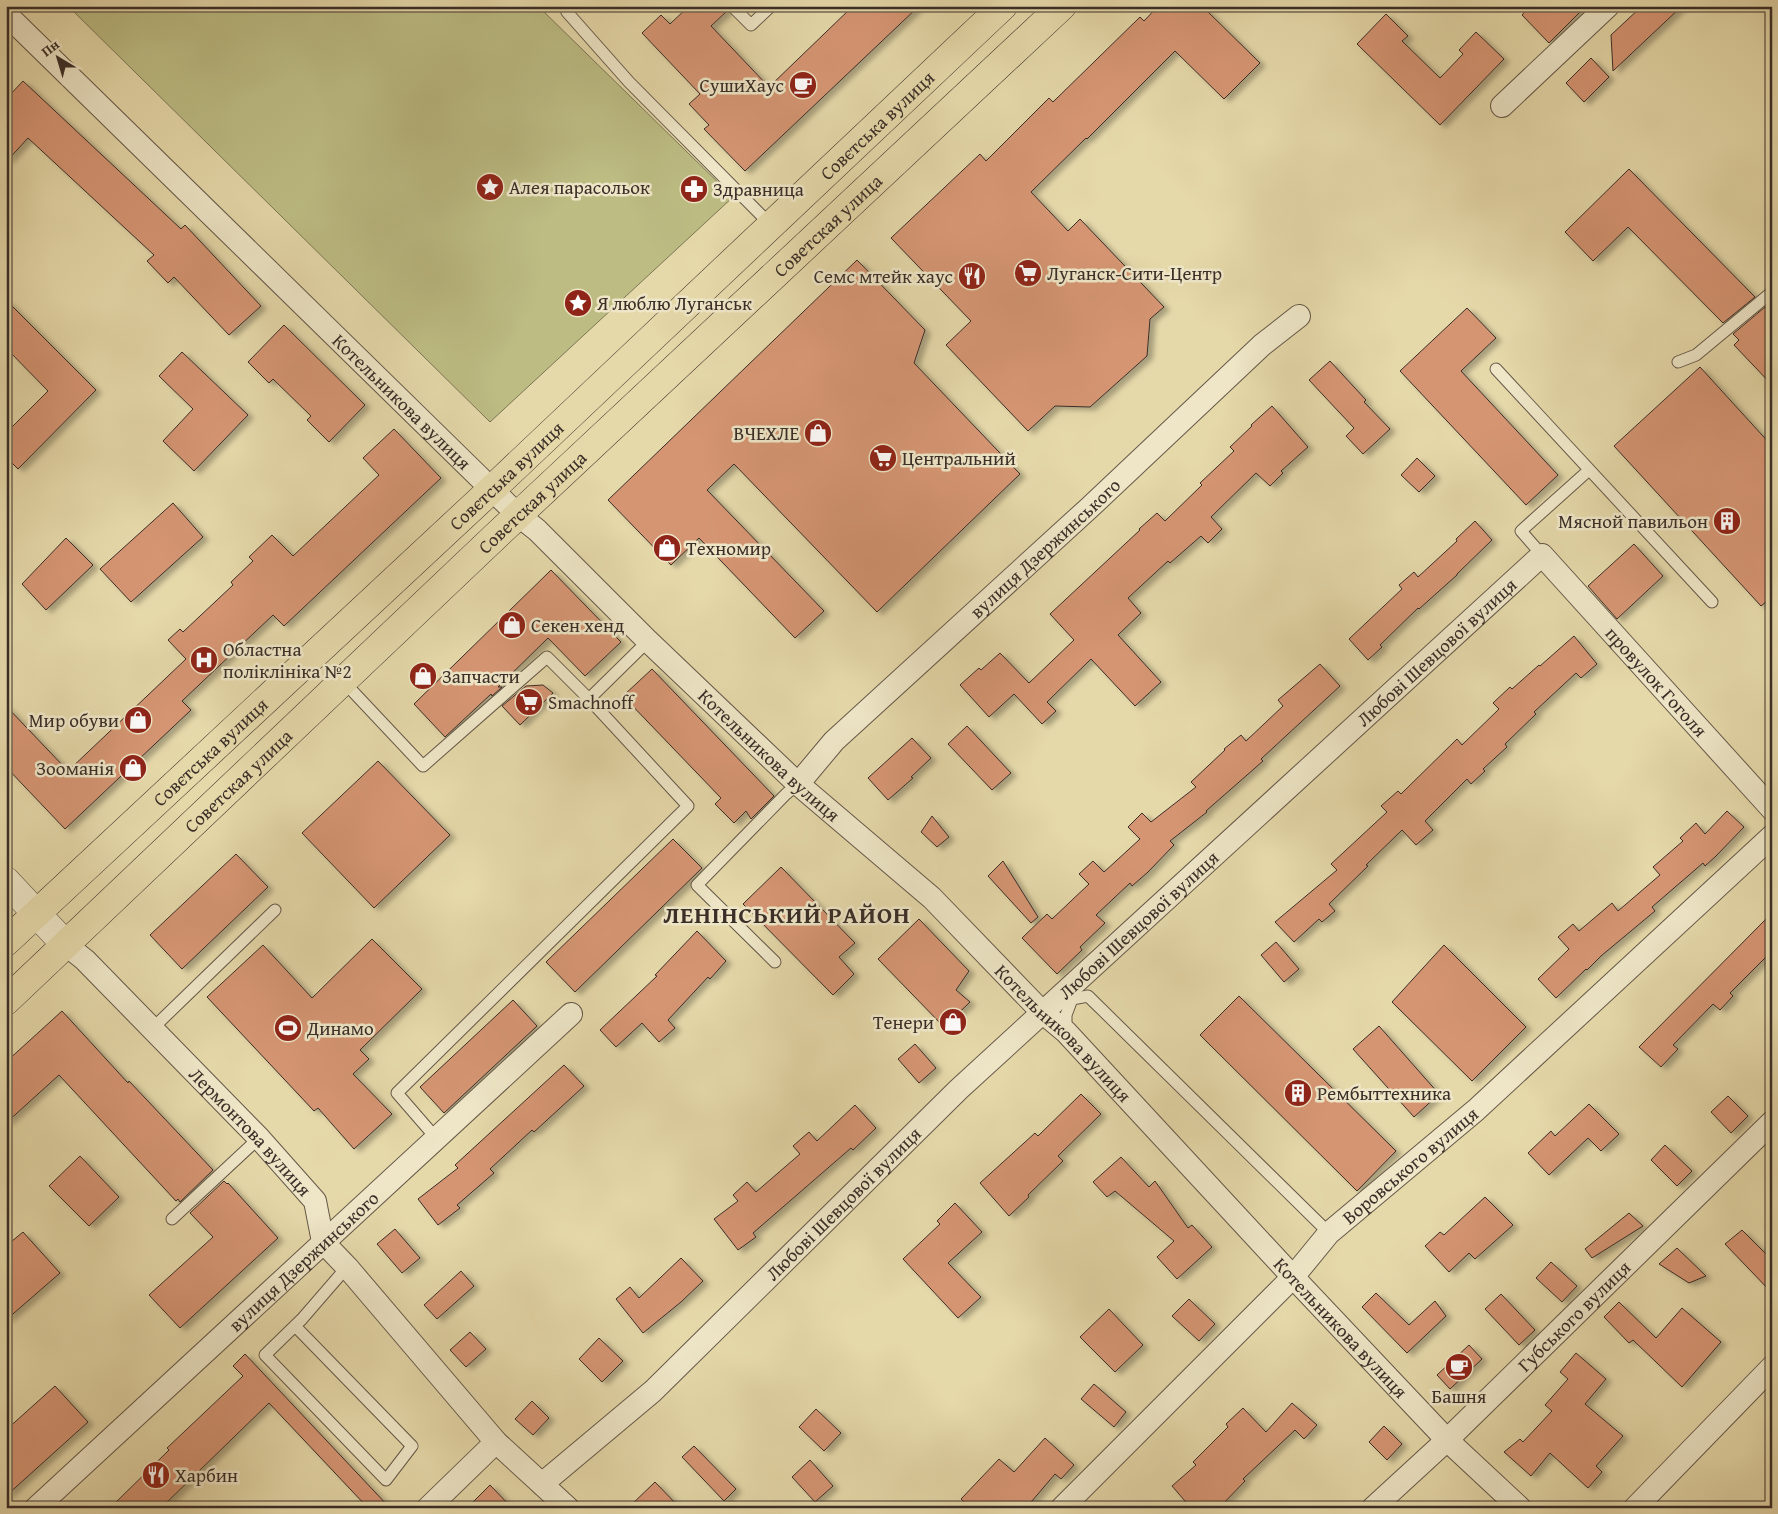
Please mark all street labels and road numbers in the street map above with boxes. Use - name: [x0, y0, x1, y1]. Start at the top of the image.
- street label: Совєтська вулиця: [813, 64, 941, 186]
- street label: Советская улица: [767, 167, 888, 283]
- street label: Котельникова вулиця: [326, 327, 478, 476]
- street label: Совєтська вулиця: [442, 414, 570, 537]
- street label: Советская улица: [471, 444, 593, 560]
- street label: вулиця Дзержинського: [963, 471, 1127, 625]
- street label: Любові Шевцової вулиця: [1350, 571, 1523, 733]
- street label: провулок Гоголя: [1599, 620, 1714, 743]
- street label: Котельникова вулиця: [692, 682, 847, 828]
- street label: Совєтська вулиця: [146, 691, 274, 813]
- street label: Советская улица: [178, 722, 298, 839]
- street label: Любові Шевцової вулиця: [1052, 844, 1225, 1006]
- street label: Котельникова вулиця: [989, 957, 1138, 1109]
- street label: Лермонтова вулиця: [183, 1061, 319, 1203]
- street label: Воровського вулиця: [1336, 1100, 1484, 1231]
- street label: Любові Шевцової вулиця: [759, 1120, 928, 1287]
- street label: вулиця Дзержинського: [222, 1184, 385, 1338]
- street label: Котельникова вулиця: [1267, 1251, 1415, 1405]
- street label: Губського вулиця: [1511, 1254, 1637, 1378]

